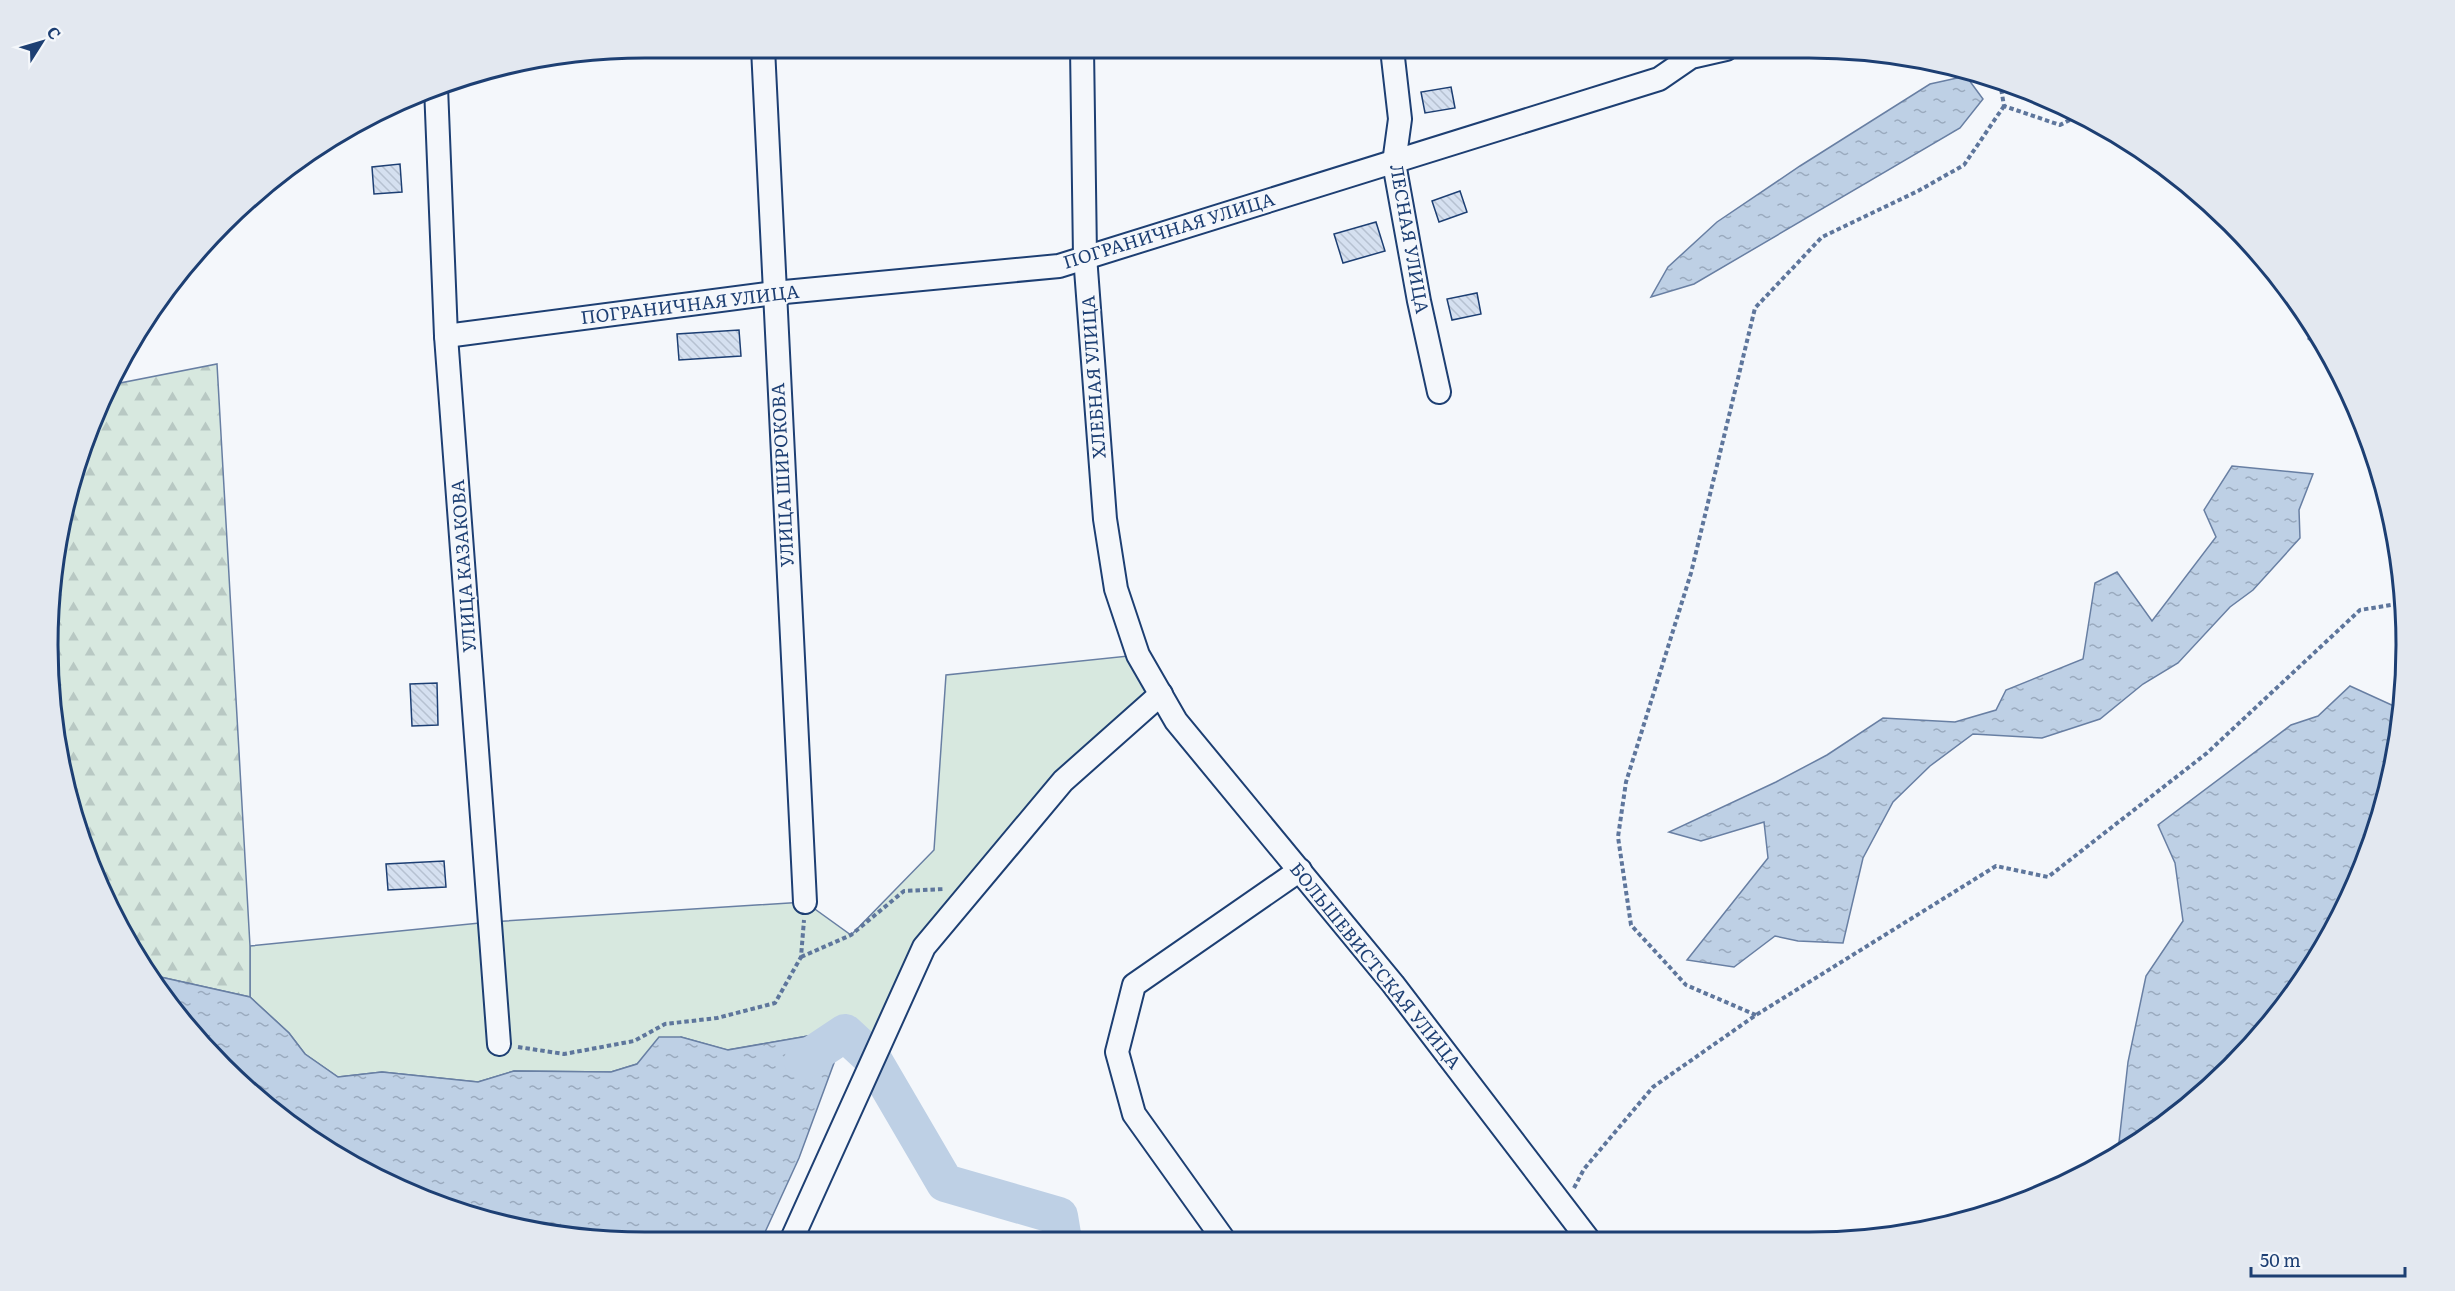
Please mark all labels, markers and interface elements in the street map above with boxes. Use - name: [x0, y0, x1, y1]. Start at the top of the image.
- north arrow: [12, 12, 72, 72]
- text: С: [42, 21, 68, 44]
- street label: ЛЕСНАЯ УЛИЦА: [1384, 162, 1437, 315]
- street label: ПОГРАНИЧНАЯ УЛИЦА: [1059, 184, 1278, 275]
- street label: ПОГРАНИЧНАЯ УЛИЦА: [579, 277, 801, 330]
- street label: ХЛЕБНАЯ УЛИЦА: [1073, 295, 1112, 460]
- street label: УЛИЦА ШИРОКОВА: [763, 382, 800, 568]
- street label: УЛИЦА КАЗАКОВА: [443, 479, 482, 654]
- street label: БОЛЬШЕВИСТСКАЯ УЛИЦА: [1284, 856, 1468, 1074]
- scale bar: [2251, 1240, 2406, 1278]
- text: 50 m: [2260, 1246, 2301, 1273]

